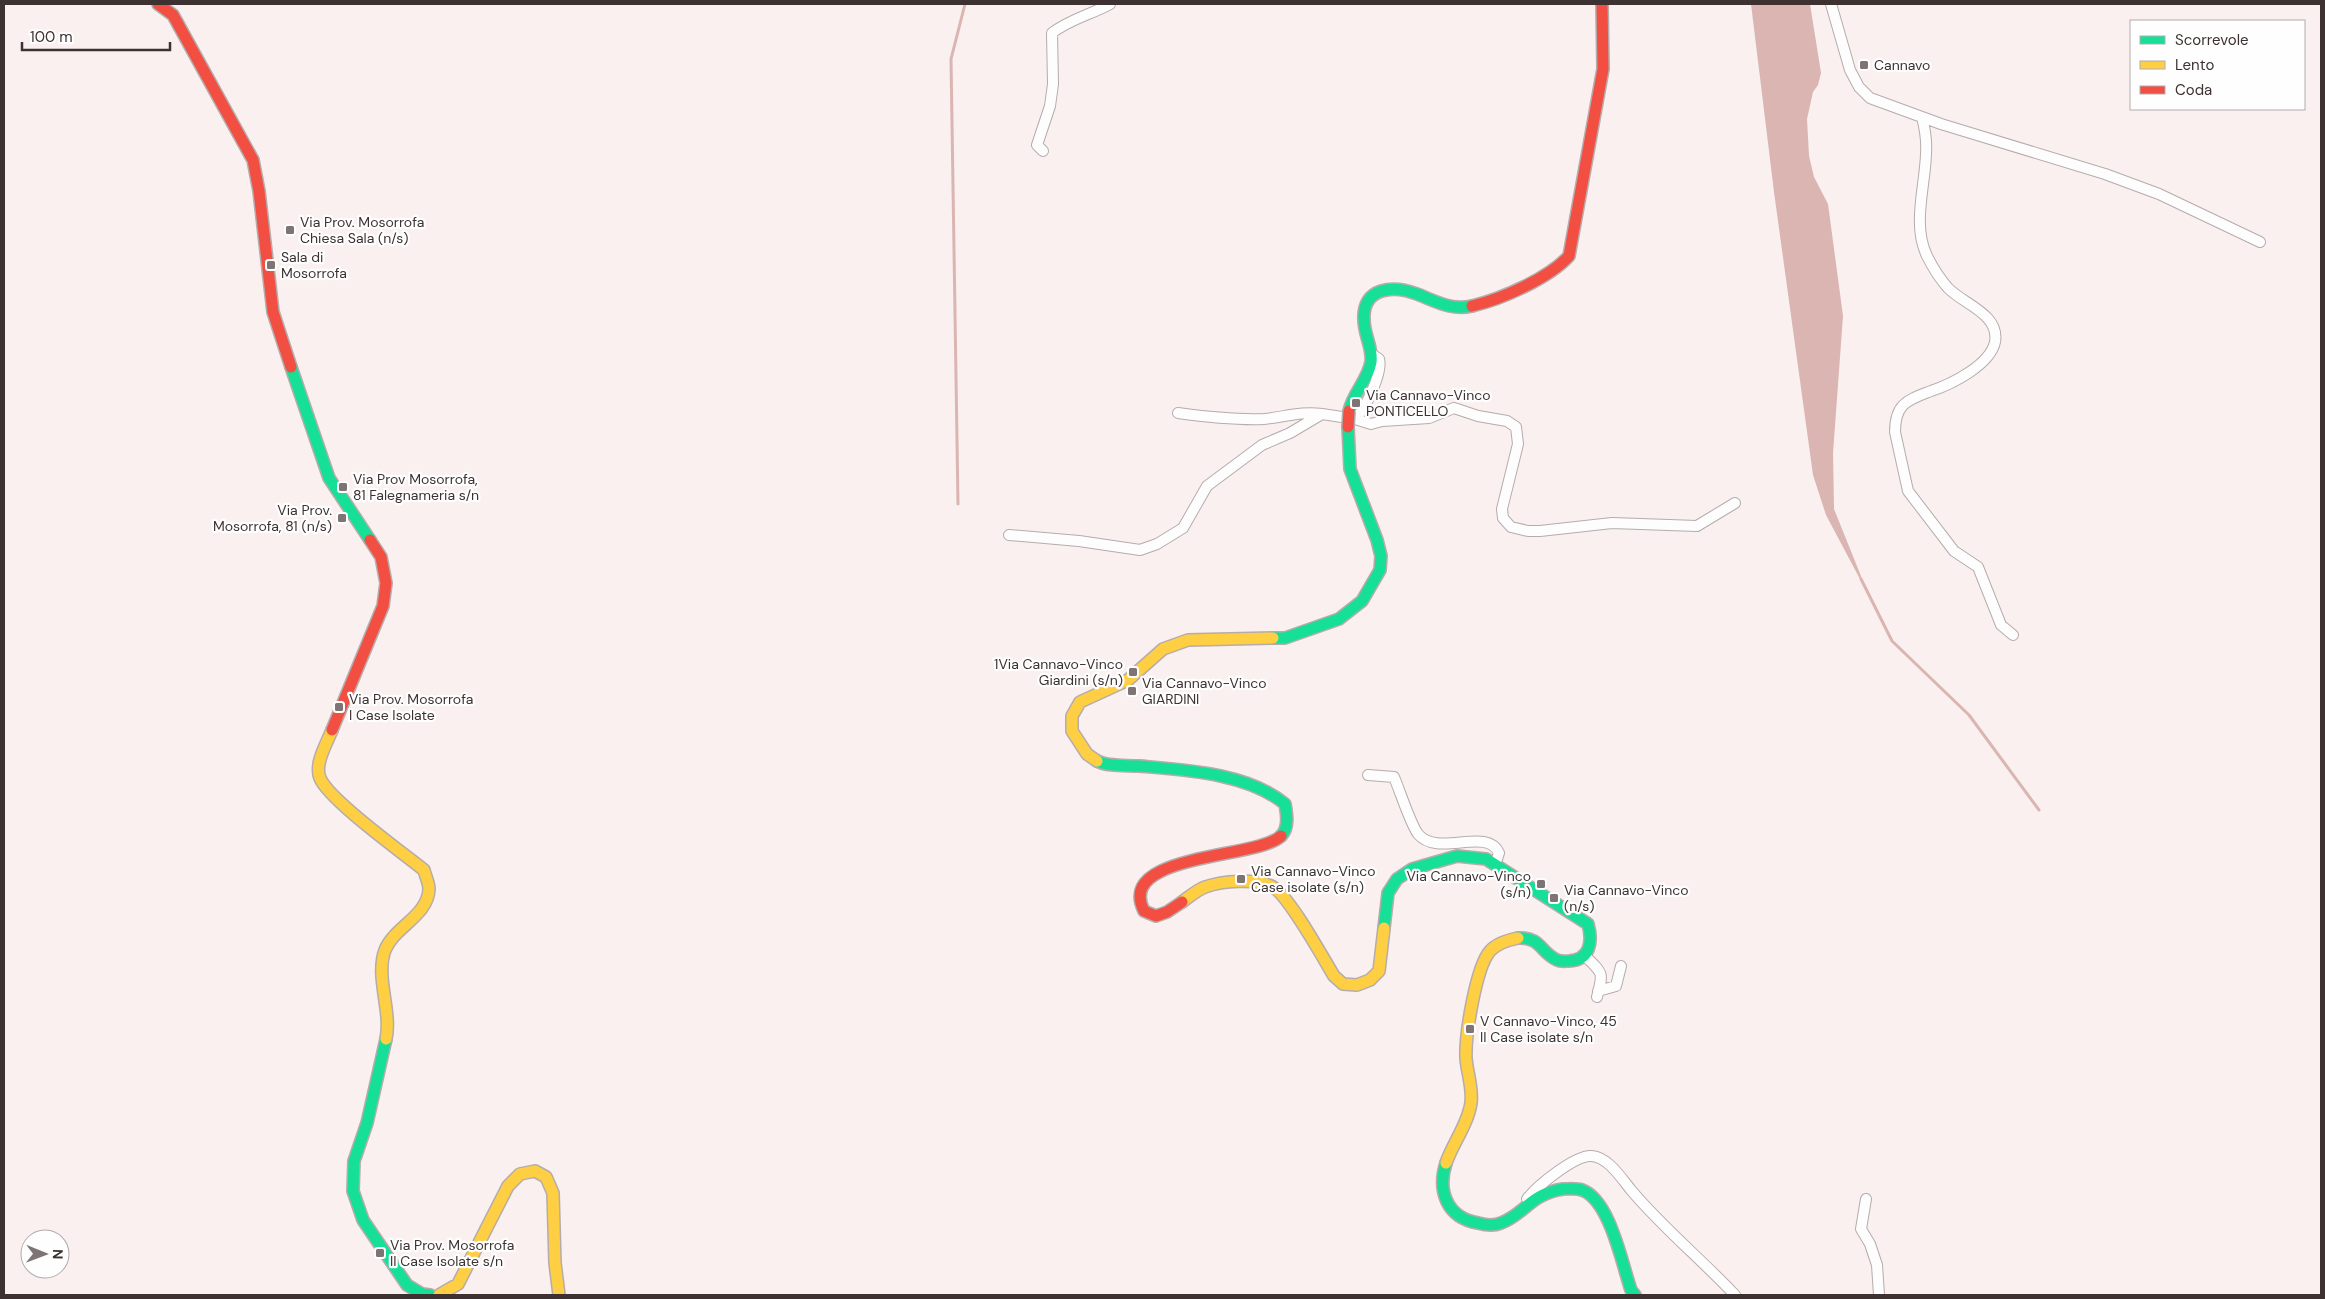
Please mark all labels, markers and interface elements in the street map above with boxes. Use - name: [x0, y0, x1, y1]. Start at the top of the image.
- scale bar: [22, 20, 170, 52]
- legend: [2130, 20, 2305, 110]
- text: 100 m: [30, 27, 73, 47]
- text: Scorrevole: [2175, 30, 2249, 50]
- text: Lento: [2175, 55, 2214, 75]
- place label: Cannavo: [1874, 56, 1930, 74]
- marker: Cannavo: [1858, 59, 1870, 71]
- text: Coda: [2175, 80, 2212, 100]
- place label: Via Prov. Mosorrofa Chiesa Sala (n/s): [300, 213, 424, 247]
- marker: Via Prov. Mosorrofa Chiesa Sala (n/s): [284, 224, 296, 236]
- place label: Sala di Mosorrofa: [281, 248, 347, 282]
- marker: Sala di Mosorrofa: [265, 259, 277, 271]
- place label: Via Cannavo-Vinco PONTICELLO: [1366, 386, 1491, 420]
- marker: Via Cannavo-Vinco PONTICELLO: [1350, 397, 1362, 409]
- place label: Via Prov Mosorrofa, 81 Falegnameria s/n: [353, 470, 479, 504]
- marker: Via Prov Mosorrofa, 81 Falegnameria s/n: [337, 481, 349, 493]
- place label: Via Prov. Mosorrofa, 81 (n/s): [213, 501, 332, 535]
- marker: Via Prov. Mosorrofa, 81 (n/s): [336, 512, 348, 524]
- place label: 1Via Cannavo-Vinco Giardini (s/n): [994, 655, 1123, 689]
- marker: 1Via Cannavo-Vinco Giardini (s/n): [1127, 666, 1139, 678]
- place label: Via Cannavo-Vinco GIARDINI: [1142, 674, 1267, 708]
- marker: Via Cannavo-Vinco GIARDINI: [1126, 685, 1138, 697]
- place label: Via Prov. Mosorrofa I Case Isolate: [349, 690, 473, 724]
- marker: Via Prov. Mosorrofa I Case Isolate: [333, 701, 345, 713]
- place label: Via Cannavo-Vinco Case isolate (s/n): [1251, 862, 1376, 896]
- place label: Via Cannavo-Vinco (s/n): [1406, 867, 1531, 901]
- marker: Via Cannavo-Vinco Case isolate (s/n): [1235, 873, 1247, 885]
- marker: Via Cannavo-Vinco (s/n): [1535, 878, 1547, 890]
- place label: Via Cannavo-Vinco (n/s): [1564, 881, 1689, 915]
- marker: Via Cannavo-Vinco (n/s): [1548, 892, 1560, 904]
- place label: V Cannavo-Vinco, 45 II Case isolate s/n: [1480, 1012, 1617, 1046]
- marker: V Cannavo-Vinco, 45 II Case isolate s/n: [1464, 1023, 1476, 1035]
- north arrow: [20, 1229, 70, 1279]
- place label: Via Prov. Mosorrofa II Case Isolate s/n: [390, 1236, 514, 1270]
- marker: Via Prov. Mosorrofa II Case Isolate s/n: [374, 1247, 386, 1259]
- text: N: [49, 1249, 67, 1259]

